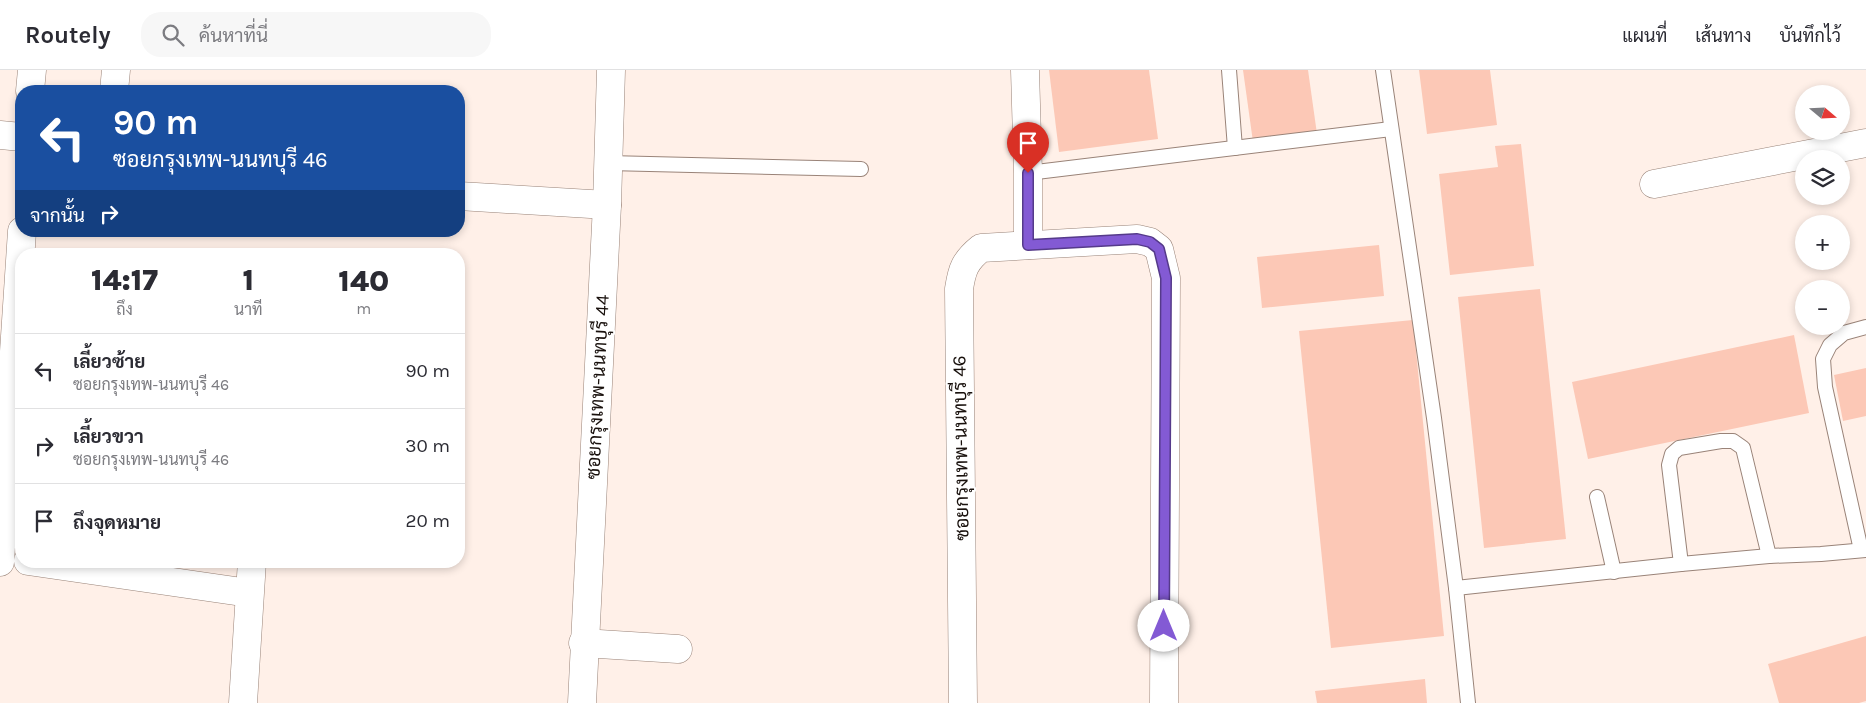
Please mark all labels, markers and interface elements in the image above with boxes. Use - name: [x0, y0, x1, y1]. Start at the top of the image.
- search box: [141, 12, 491, 57]
- text: Routely: [25, 21, 111, 49]
- icon: search: [159, 21, 187, 49]
- text: ค้นหาที่นี่: [199, 25, 268, 47]
- text: แผนที่: [1622, 25, 1667, 47]
- text: เส้นทาง: [1695, 25, 1751, 47]
- text: บันทึกไว้: [1779, 25, 1841, 47]
- north arrow: [1795, 85, 1850, 140]
- map controls: [1795, 85, 1850, 335]
- text: 90 m: [113, 102, 199, 143]
- icon: left: [30, 105, 95, 170]
- pin: [1007, 122, 1049, 173]
- icon: arrive: [1014, 129, 1042, 157]
- text: ซอยกรุงเทพ-นนทบุรี 46: [113, 147, 328, 173]
- button: layers: [1795, 150, 1850, 205]
- icon: right: [95, 200, 123, 228]
- text: จากนั้น: [30, 205, 85, 227]
- button: +: [1795, 215, 1850, 270]
- text: 14:17: [91, 262, 158, 298]
- text: 1: [242, 262, 254, 298]
- text: 140: [338, 263, 389, 299]
- button: −: [1795, 280, 1850, 335]
- street label: ซอยกรุงเทพ-นนทบุรี 44: [580, 294, 615, 480]
- text: m: [356, 299, 371, 318]
- text: ถึง: [116, 300, 133, 319]
- text: นาที: [234, 300, 262, 319]
- text: เลี้ยวซ้าย: [73, 351, 145, 373]
- street label: ซอยกรุงเทพ-นนทบุรี 46: [946, 355, 975, 541]
- icon: left: [30, 357, 58, 385]
- text: 90 m: [405, 360, 450, 382]
- text: ซอยกรุงเทพ-นนทบุรี 46: [73, 375, 229, 394]
- text: เลี้ยวขวา: [73, 426, 144, 448]
- icon: right: [30, 432, 58, 460]
- text: 30 m: [405, 435, 450, 457]
- text: ซอยกรุงเทพ-นนทบุรี 46: [73, 450, 229, 469]
- icon: arrive: [30, 507, 58, 535]
- text: 20 m: [405, 510, 450, 532]
- text: ถึงจุดหมาย: [73, 512, 161, 534]
- position arrow: [1137, 599, 1189, 651]

